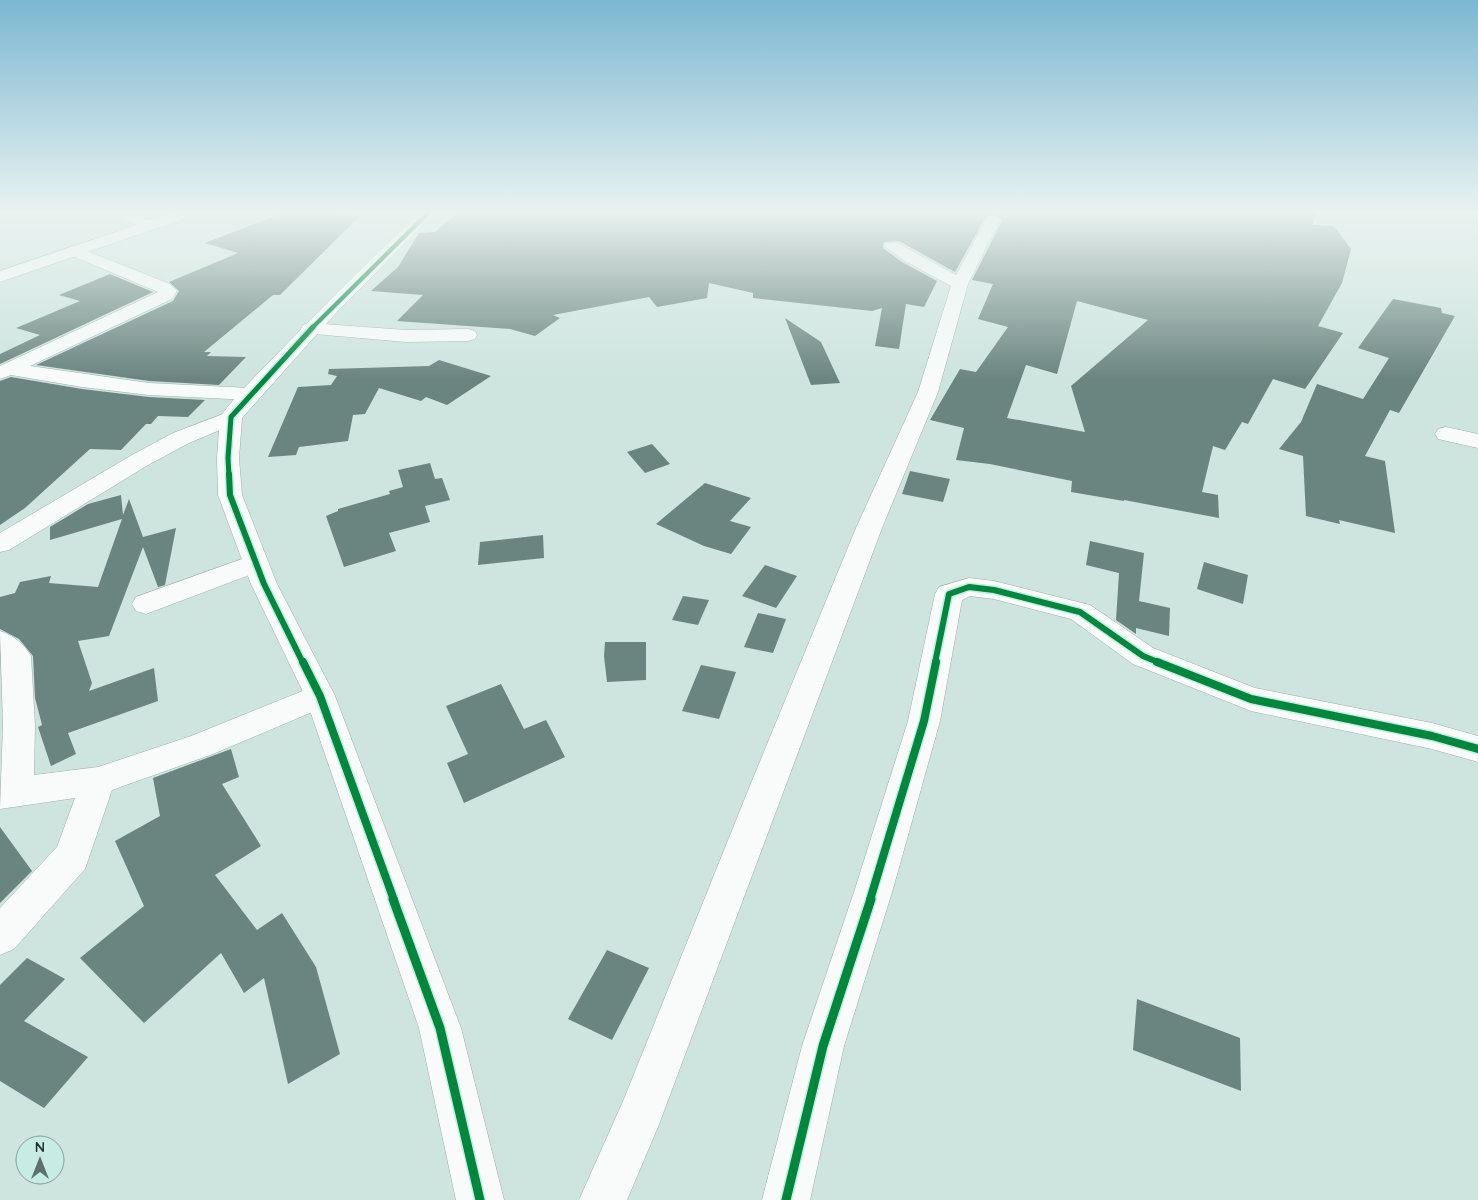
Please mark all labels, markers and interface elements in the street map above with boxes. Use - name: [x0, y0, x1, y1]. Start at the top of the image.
- north arrow: [15, 1135, 65, 1185]
- text: N: [35, 1138, 45, 1156]

